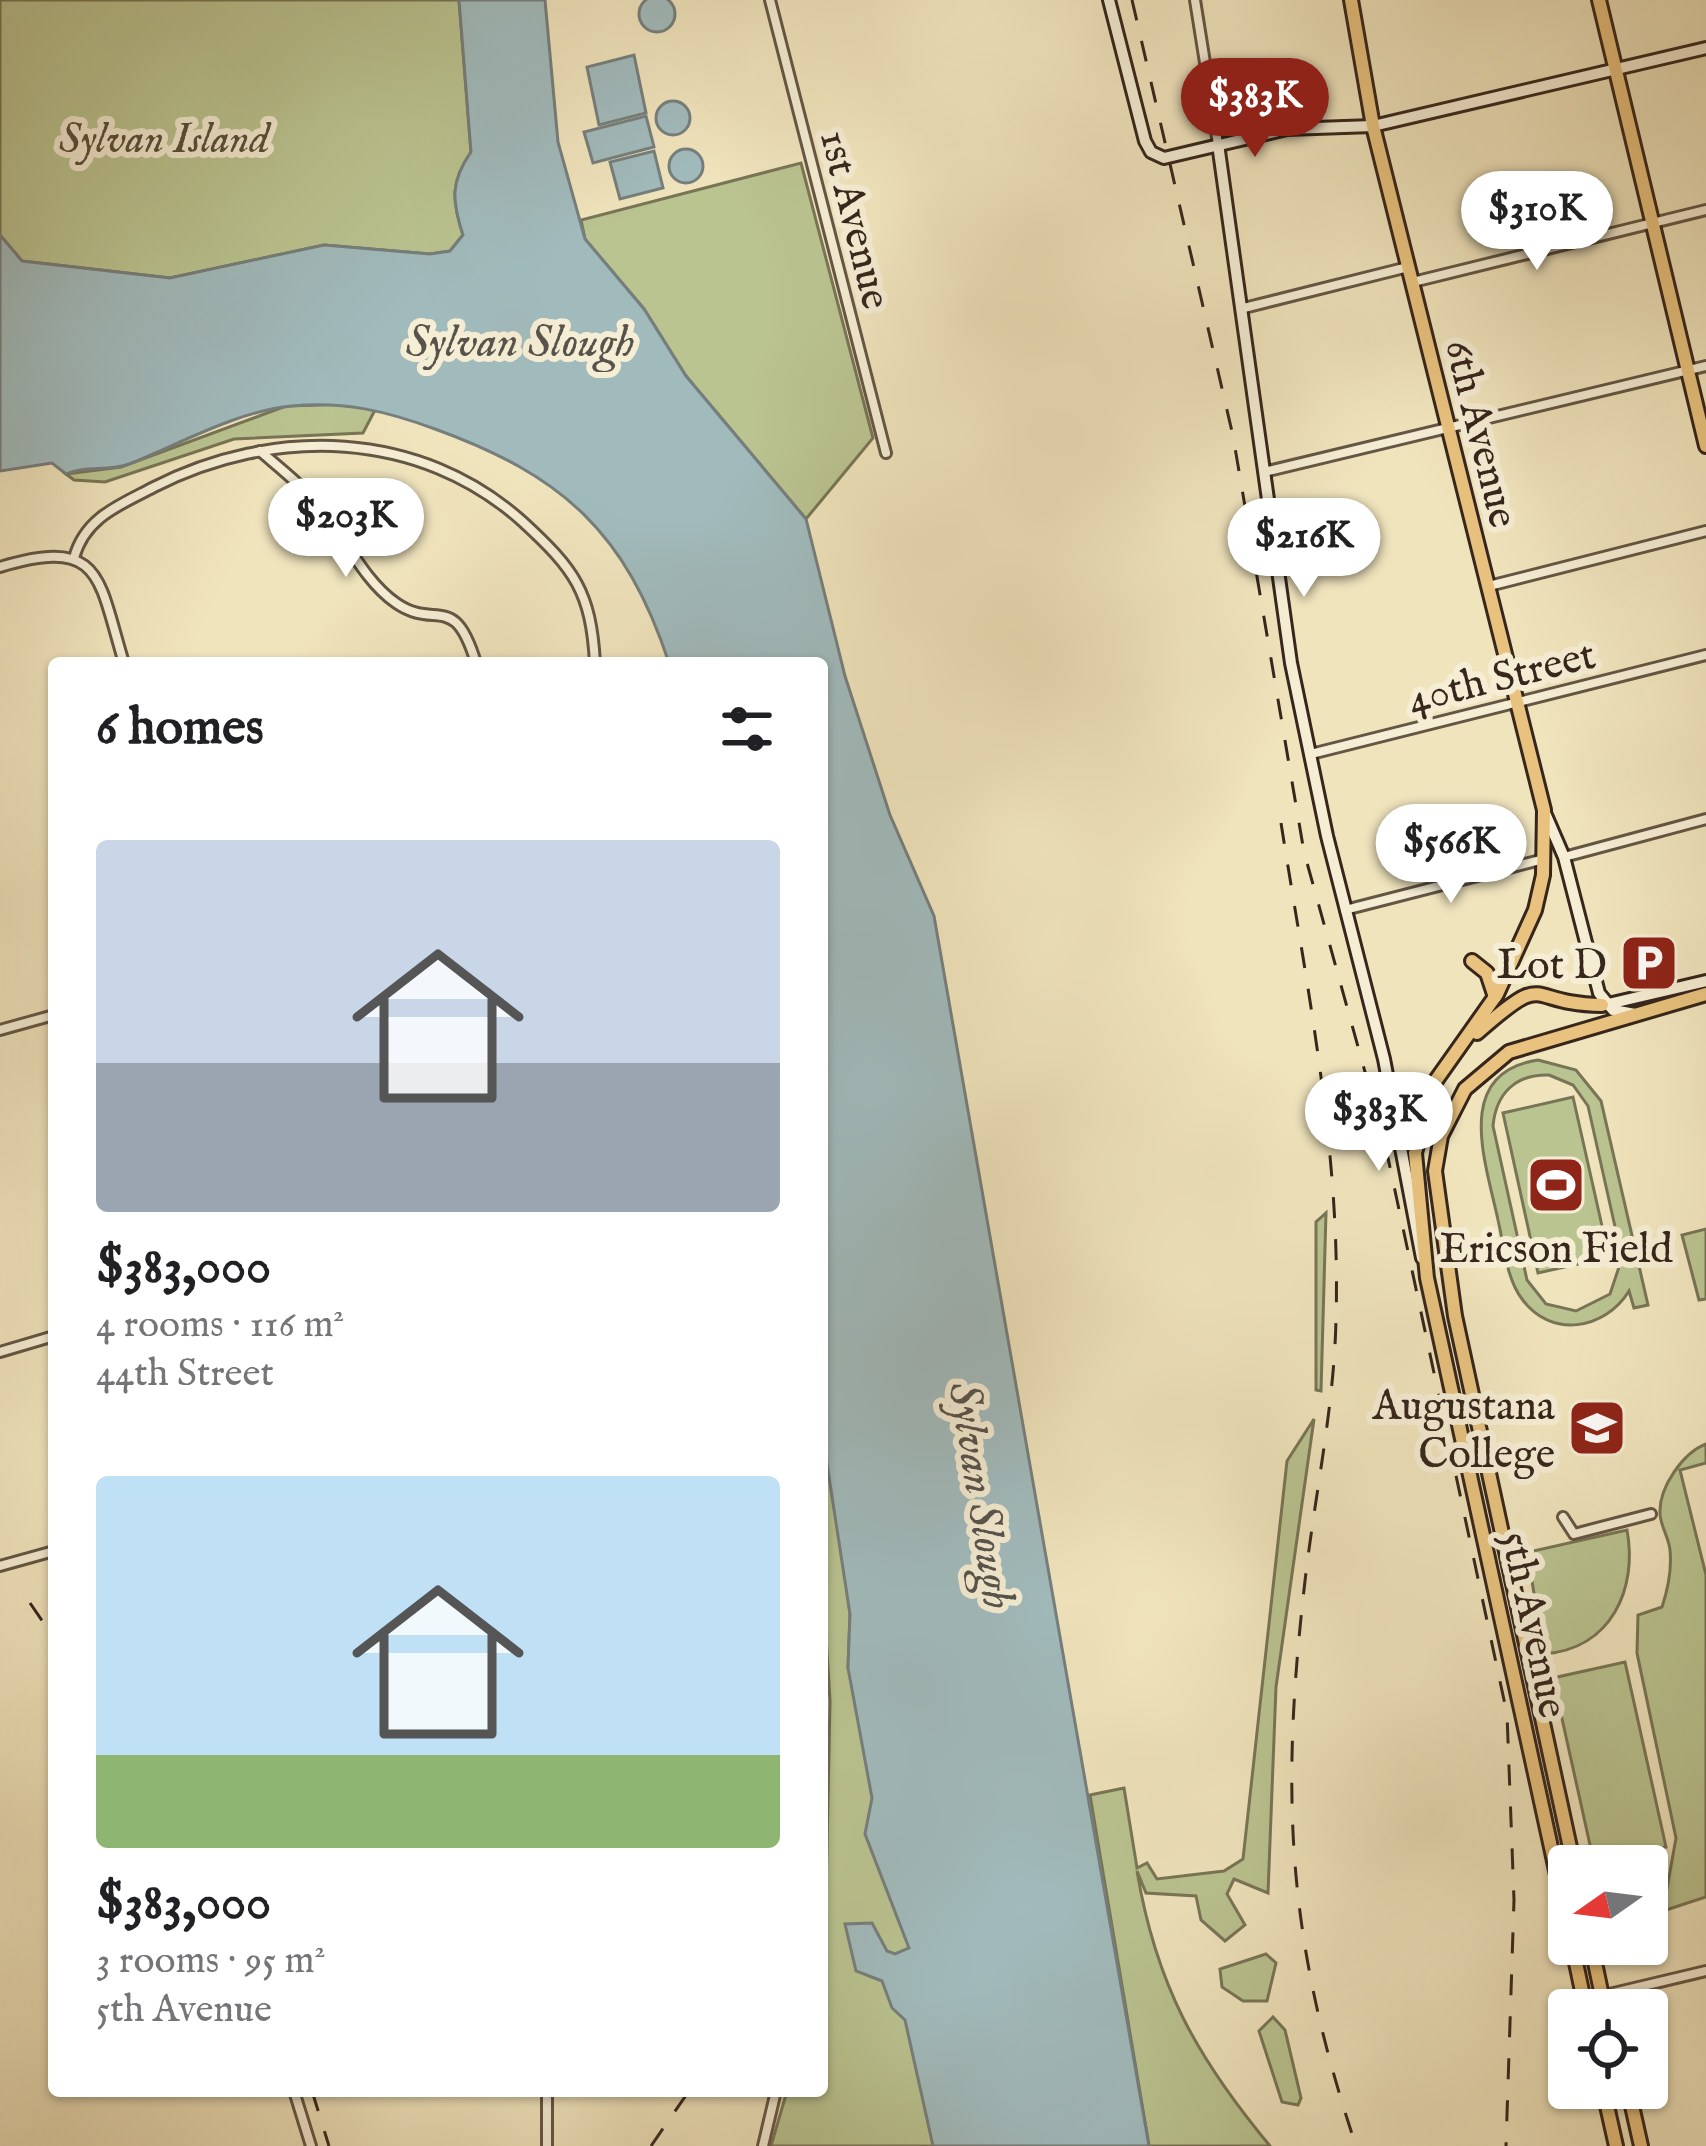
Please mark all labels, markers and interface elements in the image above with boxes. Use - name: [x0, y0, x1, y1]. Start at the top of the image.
- pin: $383K: [1171, 58, 1339, 160]
- text: $383K: [1208, 72, 1302, 121]
- park label: Sylvan Island: [59, 114, 272, 167]
- street label: 1st Avenue: [806, 125, 901, 315]
- pin: $310K: [1453, 171, 1621, 273]
- text: $310K: [1488, 185, 1586, 234]
- water label: Sylvan Slough: [405, 315, 635, 373]
- street label: 6th Avenue: [1431, 334, 1529, 533]
- pin: $203K: [262, 478, 430, 580]
- text: $203K: [295, 492, 397, 541]
- pin: $216K: [1220, 498, 1388, 600]
- text: $216K: [1254, 512, 1354, 561]
- street label: 40th Street: [1403, 630, 1601, 727]
- icon: filters: [714, 696, 780, 762]
- text: 6 homes: [96, 697, 264, 762]
- pin: $566K: [1367, 804, 1535, 906]
- text: $566K: [1403, 818, 1499, 867]
- icon: home: [330, 918, 546, 1134]
- parking icon: Lot D: [1618, 932, 1680, 994]
- place label: Lot D: [1497, 940, 1607, 993]
- pin: $383K: [1295, 1072, 1463, 1174]
- text: $383K: [1332, 1086, 1426, 1135]
- sports icon: Ericson Field: [1525, 1154, 1587, 1216]
- place label: Ericson Field: [1439, 1224, 1673, 1277]
- text: $383,000: [96, 1236, 271, 1301]
- text: 4 rooms · 116 m²: [96, 1301, 345, 1350]
- text: 44th Street: [96, 1350, 274, 1399]
- water label: Sylvan Slough: [932, 1378, 1026, 1613]
- place label: Augustana College: [1371, 1381, 1556, 1482]
- school or university icon: Augustana College: [1566, 1397, 1628, 1459]
- street label: 5th Avenue: [1487, 1527, 1578, 1723]
- icon: home: [330, 1554, 546, 1770]
- north arrow: [1548, 1845, 1668, 1965]
- map controls: [1548, 1845, 1668, 2109]
- text: $383,000: [96, 1872, 271, 1937]
- text: 3 rooms · 95 m²: [96, 1937, 326, 1986]
- text: 5th Avenue: [96, 1986, 272, 2035]
- button: locate: [1548, 1989, 1668, 2109]

